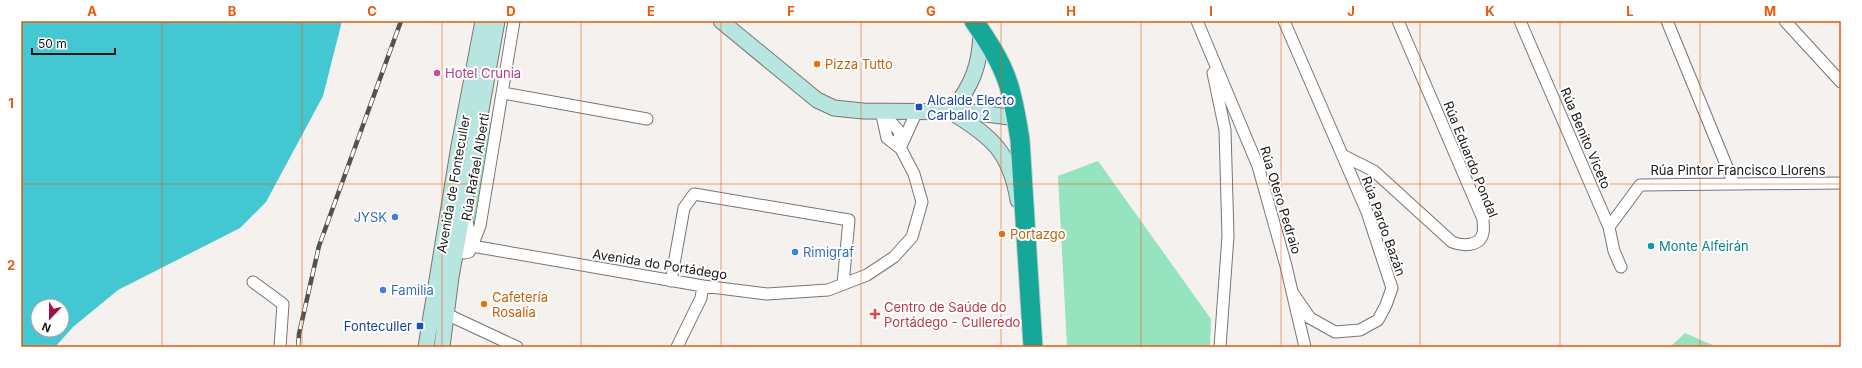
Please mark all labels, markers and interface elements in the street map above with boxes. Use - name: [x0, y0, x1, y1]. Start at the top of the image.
- text: A: [87, 3, 97, 19]
- text: B: [228, 3, 237, 19]
- text: C: [367, 3, 377, 19]
- text: D: [506, 3, 516, 19]
- text: E: [647, 3, 655, 19]
- text: F: [787, 3, 795, 19]
- text: G: [926, 3, 936, 19]
- text: H: [1066, 3, 1076, 19]
- text: I: [1209, 3, 1213, 19]
- text: J: [1347, 3, 1355, 19]
- text: K: [1485, 3, 1495, 19]
- text: L: [1626, 3, 1634, 19]
- text: M: [1764, 3, 1776, 19]
- scale bar: [32, 30, 115, 56]
- text: 50 m: [38, 36, 67, 51]
- place label: Pizza Tutto: [825, 56, 893, 72]
- marker: Pizza Tutto: [812, 59, 822, 69]
- place label: Hotel Crunia: [445, 65, 521, 81]
- marker: Hotel Crunia: [432, 68, 442, 78]
- street label: Rúa Benito Viceto: [1557, 85, 1615, 191]
- place label: Alcalde Electo Carballo 2: [927, 92, 1014, 123]
- text: 1: [8, 95, 14, 111]
- street label: Rúa Eduardo Pondal: [1440, 99, 1502, 219]
- marker: Alcalde Electo Carballo 2: [914, 102, 924, 112]
- street label: Rúa Rafael Alberti: [458, 112, 492, 222]
- street label: Avenida de Fonteculler: [433, 114, 473, 254]
- street label: Rúa Otero Pedraio: [1257, 144, 1305, 256]
- street label: Rúa Pintor Francisco Llorens: [1650, 162, 1826, 178]
- street label: Rúa Pardo Bazán: [1359, 174, 1409, 278]
- place label: JYSK: [354, 209, 387, 225]
- marker: JYSK: [390, 212, 400, 222]
- place label: Portazgo: [1010, 226, 1066, 242]
- marker: Portazgo: [997, 229, 1007, 239]
- place label: Monte Alfeirán: [1659, 238, 1749, 254]
- marker: Monte Alfeirán: [1646, 241, 1656, 251]
- place label: Rimigraf: [803, 244, 854, 260]
- street label: Avenida do Portádego: [592, 245, 729, 283]
- marker: Rimigraf: [790, 247, 800, 257]
- text: 2: [7, 257, 15, 273]
- place label: Familia: [391, 282, 434, 298]
- marker: Familia: [378, 285, 388, 295]
- place label: Cafetería Rosalía: [492, 289, 548, 320]
- north arrow: [30, 298, 70, 338]
- marker: Cafetería Rosalía: [479, 299, 489, 309]
- place label: Centro de Saúde do Portádego - Culleredo: [884, 299, 1021, 330]
- marker: Centro de Saúde do Portádego - Culleredo: [869, 308, 881, 320]
- place label: Fonteculler: [344, 318, 412, 334]
- text: N: [40, 319, 53, 335]
- marker: Fonteculler: [415, 321, 425, 331]

